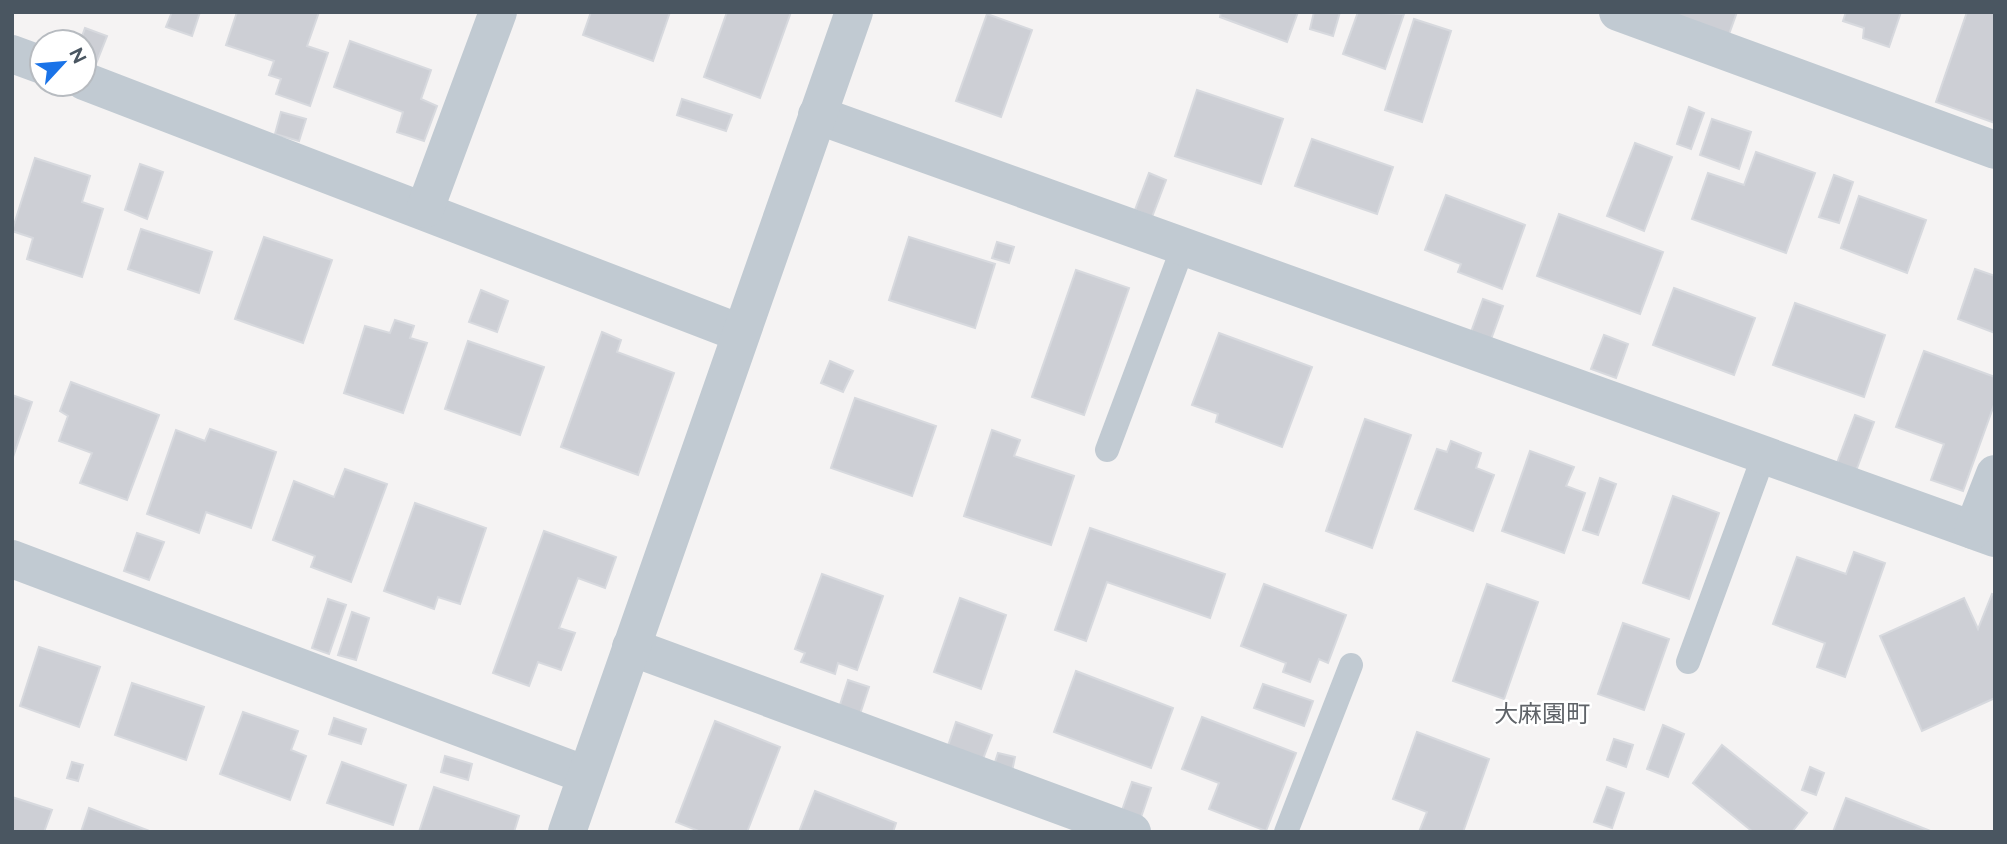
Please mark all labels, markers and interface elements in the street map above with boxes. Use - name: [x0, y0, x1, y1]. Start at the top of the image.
- north arrow: [28, 28, 98, 98]
- text: N: [65, 44, 91, 67]
- district label: 大麻園町: [1494, 699, 1590, 728]

